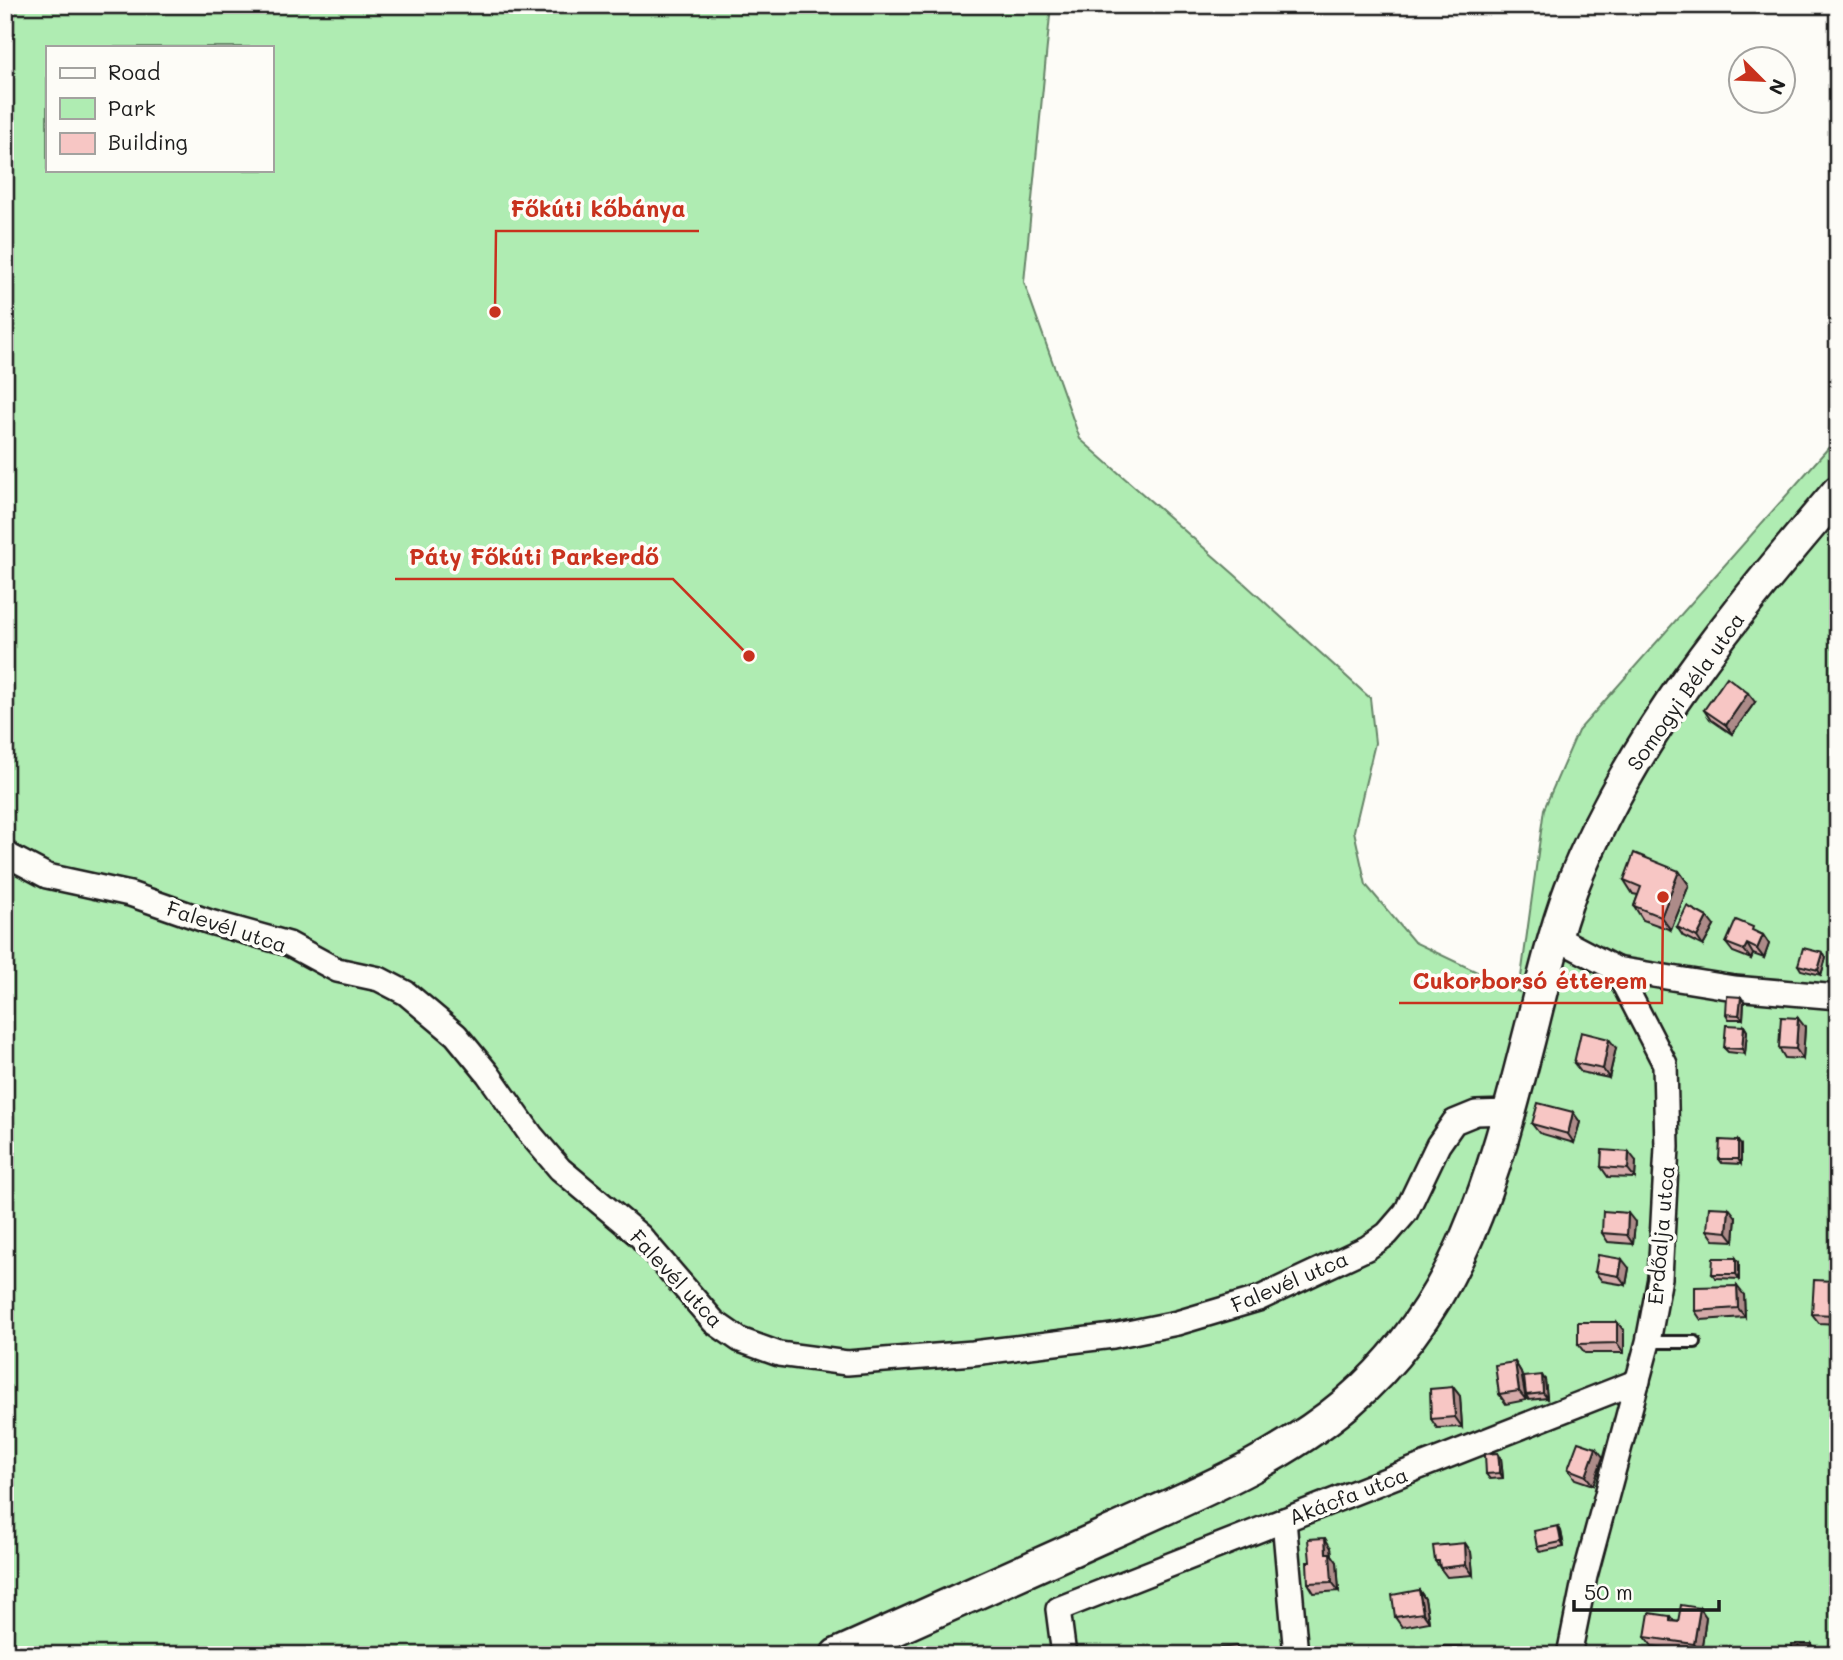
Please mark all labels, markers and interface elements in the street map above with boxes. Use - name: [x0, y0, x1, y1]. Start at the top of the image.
- legend: [46, 46, 273, 172]
- north arrow: [1728, 46, 1798, 116]
- text: Road: [108, 58, 160, 85]
- text: N: [1764, 75, 1792, 99]
- text: Park: [108, 94, 156, 121]
- text: Building: [108, 128, 188, 155]
- callout: Főkúti kőbánya: [496, 187, 699, 231]
- text: Főkúti kőbánya: [510, 193, 686, 223]
- callout: Páty Főkúti Parkerdő: [395, 535, 673, 579]
- text: Páty Főkúti Parkerdő: [409, 541, 659, 571]
- street label: Somogyi Béla utca: [1620, 607, 1750, 775]
- street label: Falevél utca: [164, 894, 290, 958]
- callout: Cukorborsó étterem: [1399, 959, 1662, 1003]
- text: Cukorborsó étterem: [1413, 965, 1647, 995]
- street label: Erdőalja utca: [1640, 1164, 1680, 1306]
- street label: Falevél utca: [625, 1223, 729, 1333]
- street label: Falevél utca: [1226, 1244, 1352, 1318]
- street label: Akácfa utca: [1285, 1460, 1411, 1530]
- scale bar: [1574, 1569, 1719, 1613]
- text: 50 m: [1584, 1578, 1633, 1605]

